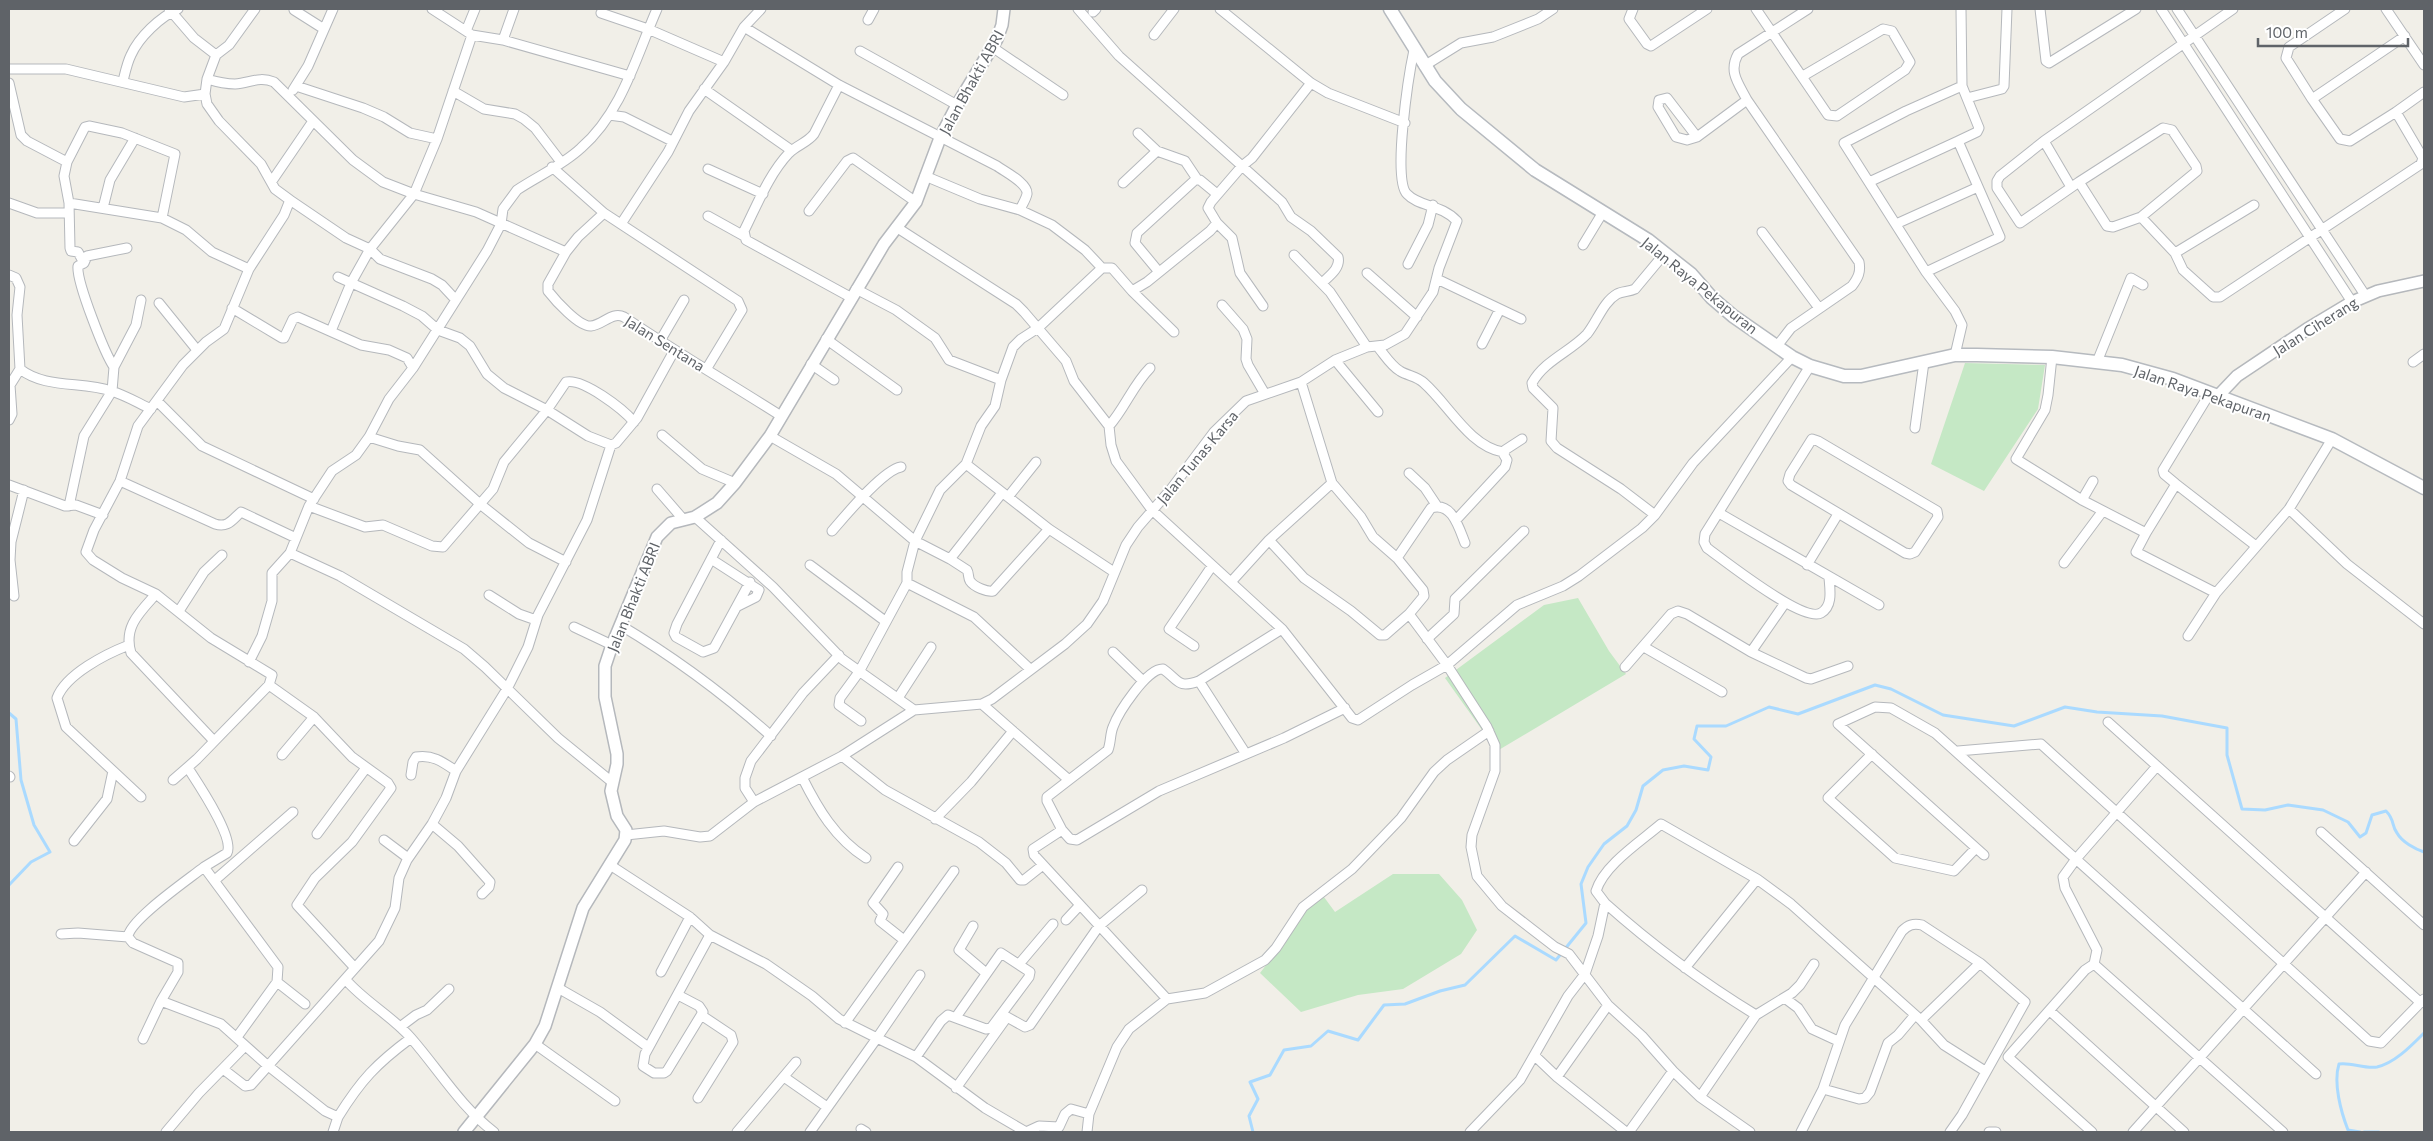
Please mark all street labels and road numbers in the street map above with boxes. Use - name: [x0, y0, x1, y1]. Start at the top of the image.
- street label: Jalan Bhakti ABRI: [935, 27, 1007, 137]
- street label: Jalan Raya Pekapuran: [1638, 233, 1762, 337]
- street label: Jalan Ciherang: [2269, 293, 2361, 359]
- street label: Jalan Sentana: [622, 311, 708, 375]
- street label: Jalan Raya Pekapuran: [2132, 361, 2274, 425]
- street label: Jalan Tunas Karsa: [1153, 407, 1241, 507]
- street label: Jalan Bhakti ABRI: [603, 540, 663, 654]

